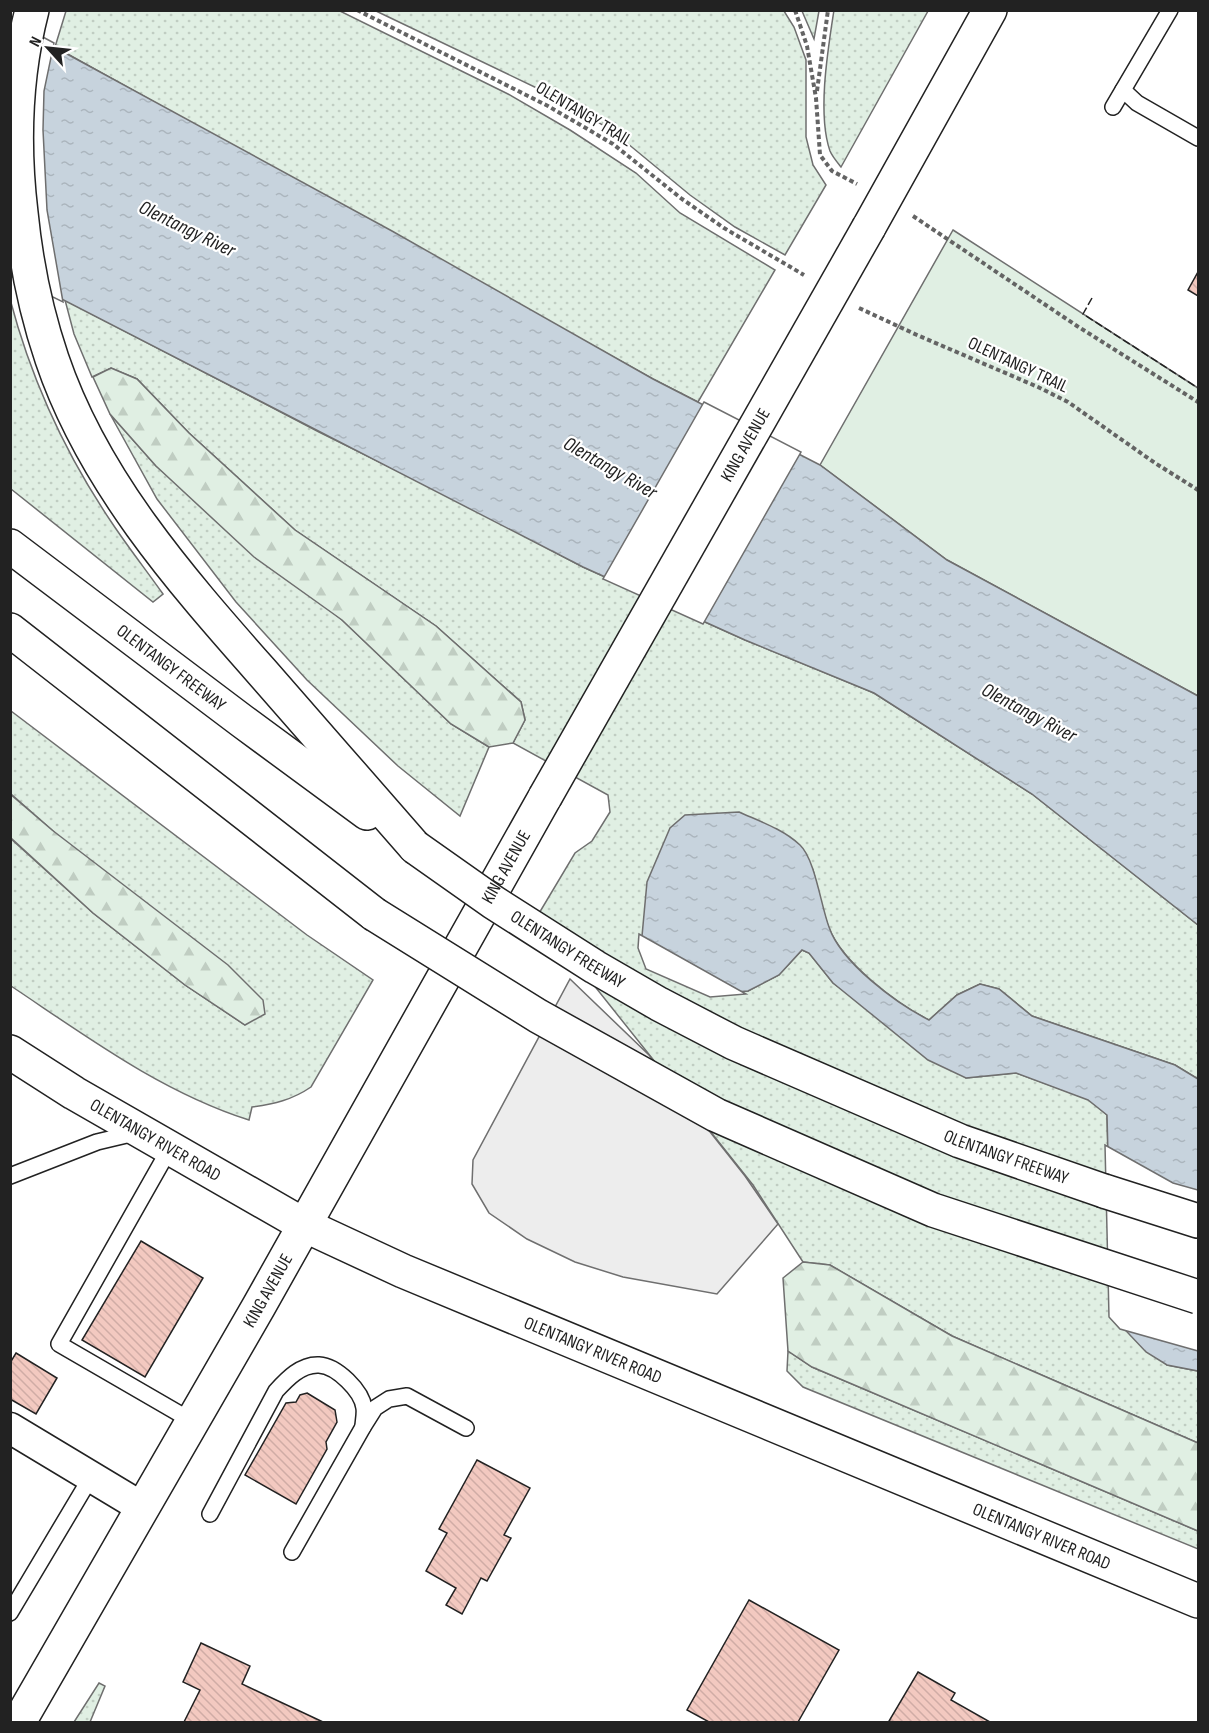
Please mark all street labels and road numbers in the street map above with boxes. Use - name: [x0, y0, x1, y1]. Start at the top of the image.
- street label: OLENTANGY TRAIL: [532, 77, 636, 151]
- street label: OLENTANGY TRAIL: [965, 333, 1072, 398]
- street label: KING AVENUE: [716, 404, 774, 485]
- street label: OLENTANGY FREEWAY: [113, 620, 230, 716]
- street label: KING AVENUE: [477, 826, 535, 907]
- street label: OLENTANGY FREEWAY: [507, 906, 629, 993]
- street label: OLENTANGY RIVER ROAD: [87, 1094, 225, 1186]
- street label: OLENTANGY FREEWAY: [941, 1125, 1072, 1189]
- street label: KING AVENUE: [239, 1250, 297, 1331]
- street label: OLENTANGY RIVER ROAD: [521, 1312, 665, 1388]
- street label: OLENTANGY RIVER ROAD: [970, 1498, 1114, 1574]

